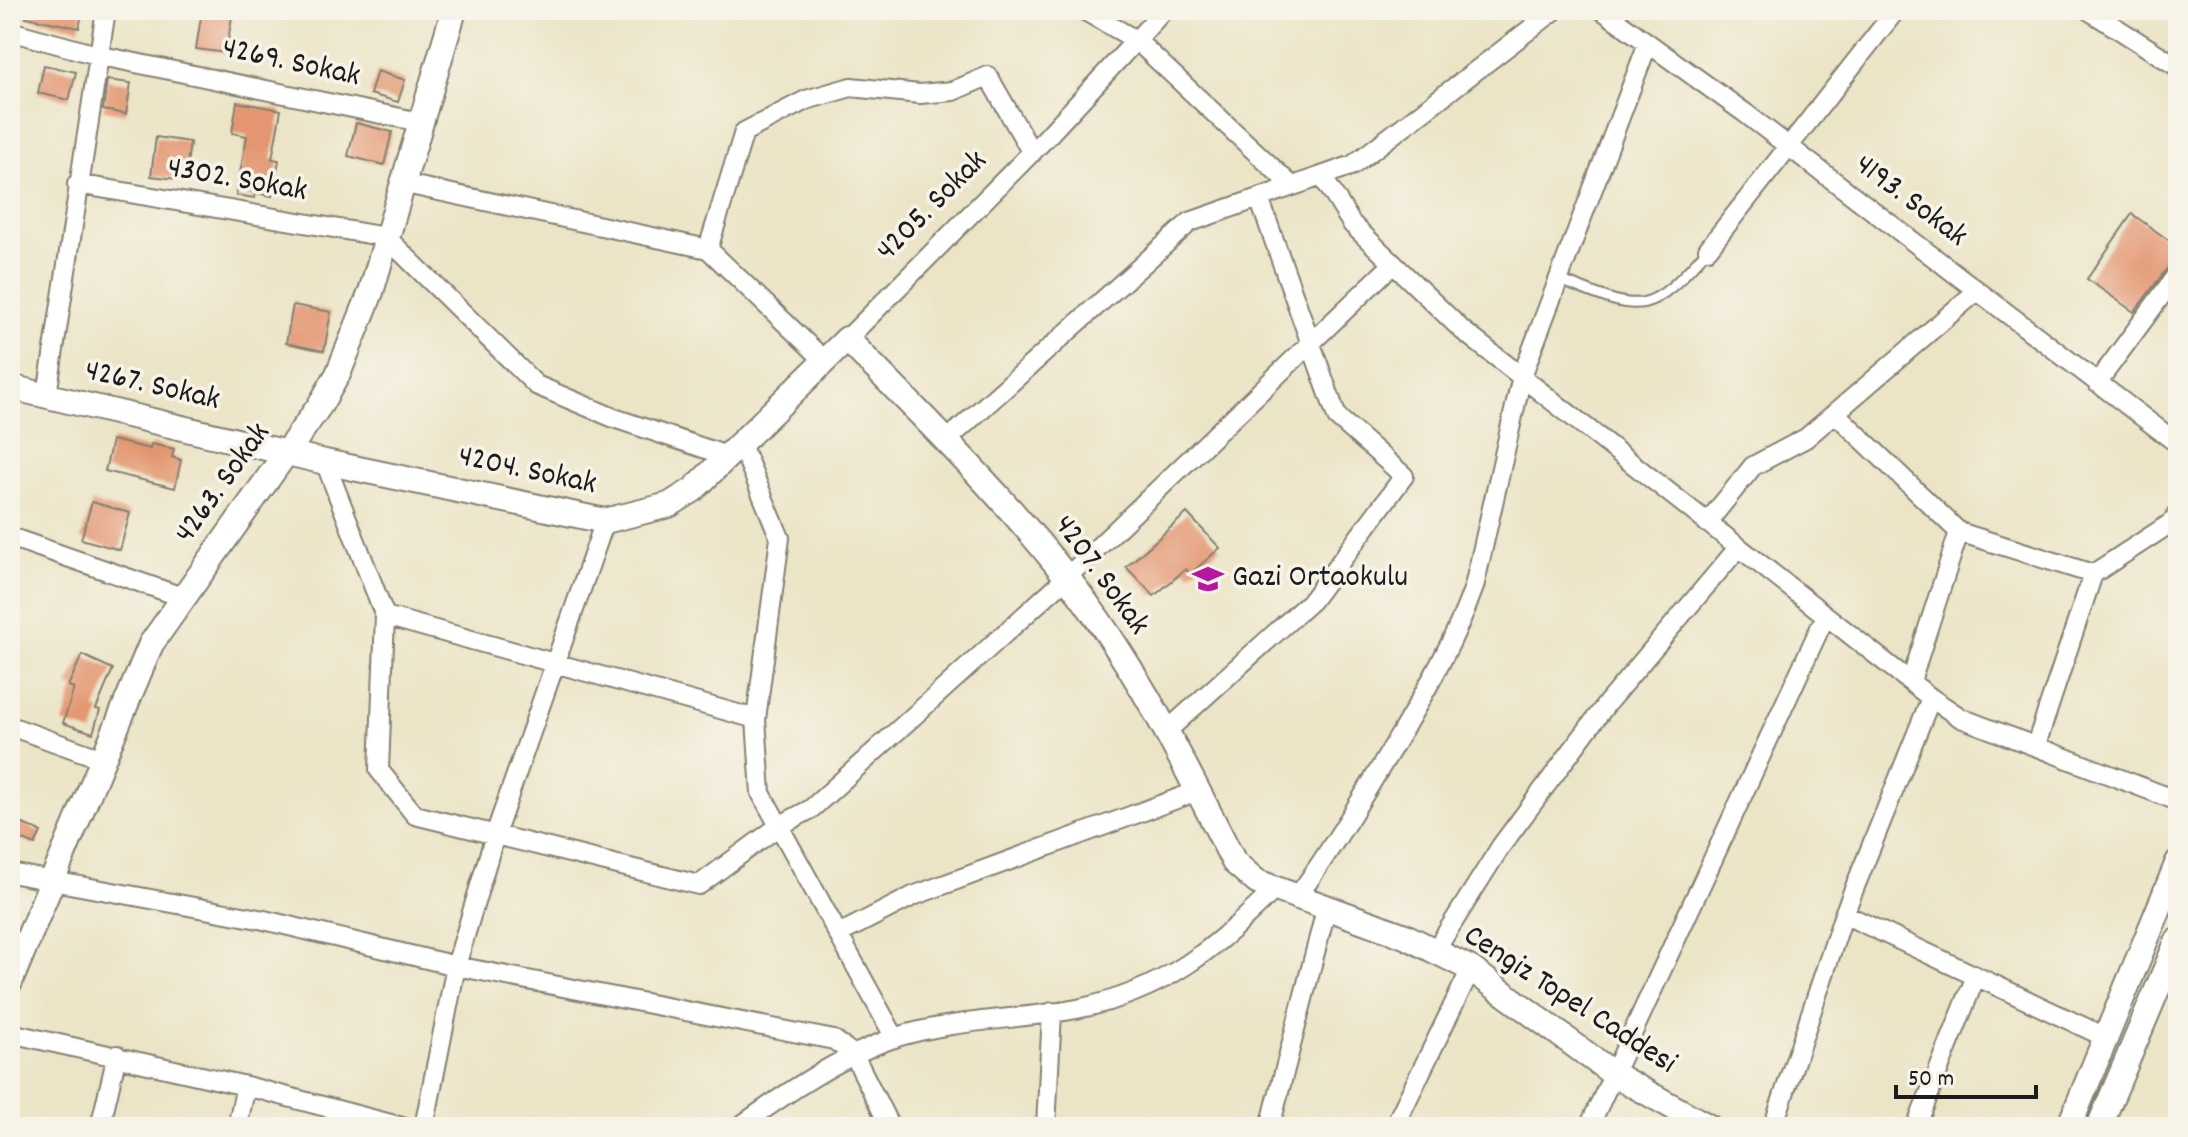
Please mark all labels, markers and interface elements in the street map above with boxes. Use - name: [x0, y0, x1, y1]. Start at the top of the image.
- street label: 4269. Sokak: [218, 27, 364, 101]
- street label: 4205. Sokak: [867, 141, 999, 273]
- street label: 4193. Sokak: [1844, 144, 1976, 260]
- street label: 4302. Sokak: [164, 146, 310, 216]
- street label: 4267. Sokak: [80, 349, 224, 425]
- street label: 4263. Sokak: [164, 414, 284, 554]
- street label: 4204. Sokak: [454, 435, 600, 509]
- street label: 4207. Sokak: [1040, 506, 1160, 646]
- place label: Gazi Ortaokulu: [1232, 556, 1408, 602]
- school or university icon: Gazi Ortaokulu: [1191, 562, 1225, 596]
- street label: Cengiz Topel Caddesi: [1453, 915, 1685, 1087]
- scale bar: [1896, 1049, 2036, 1099]
- text: 50 m: [1908, 1063, 1954, 1097]

